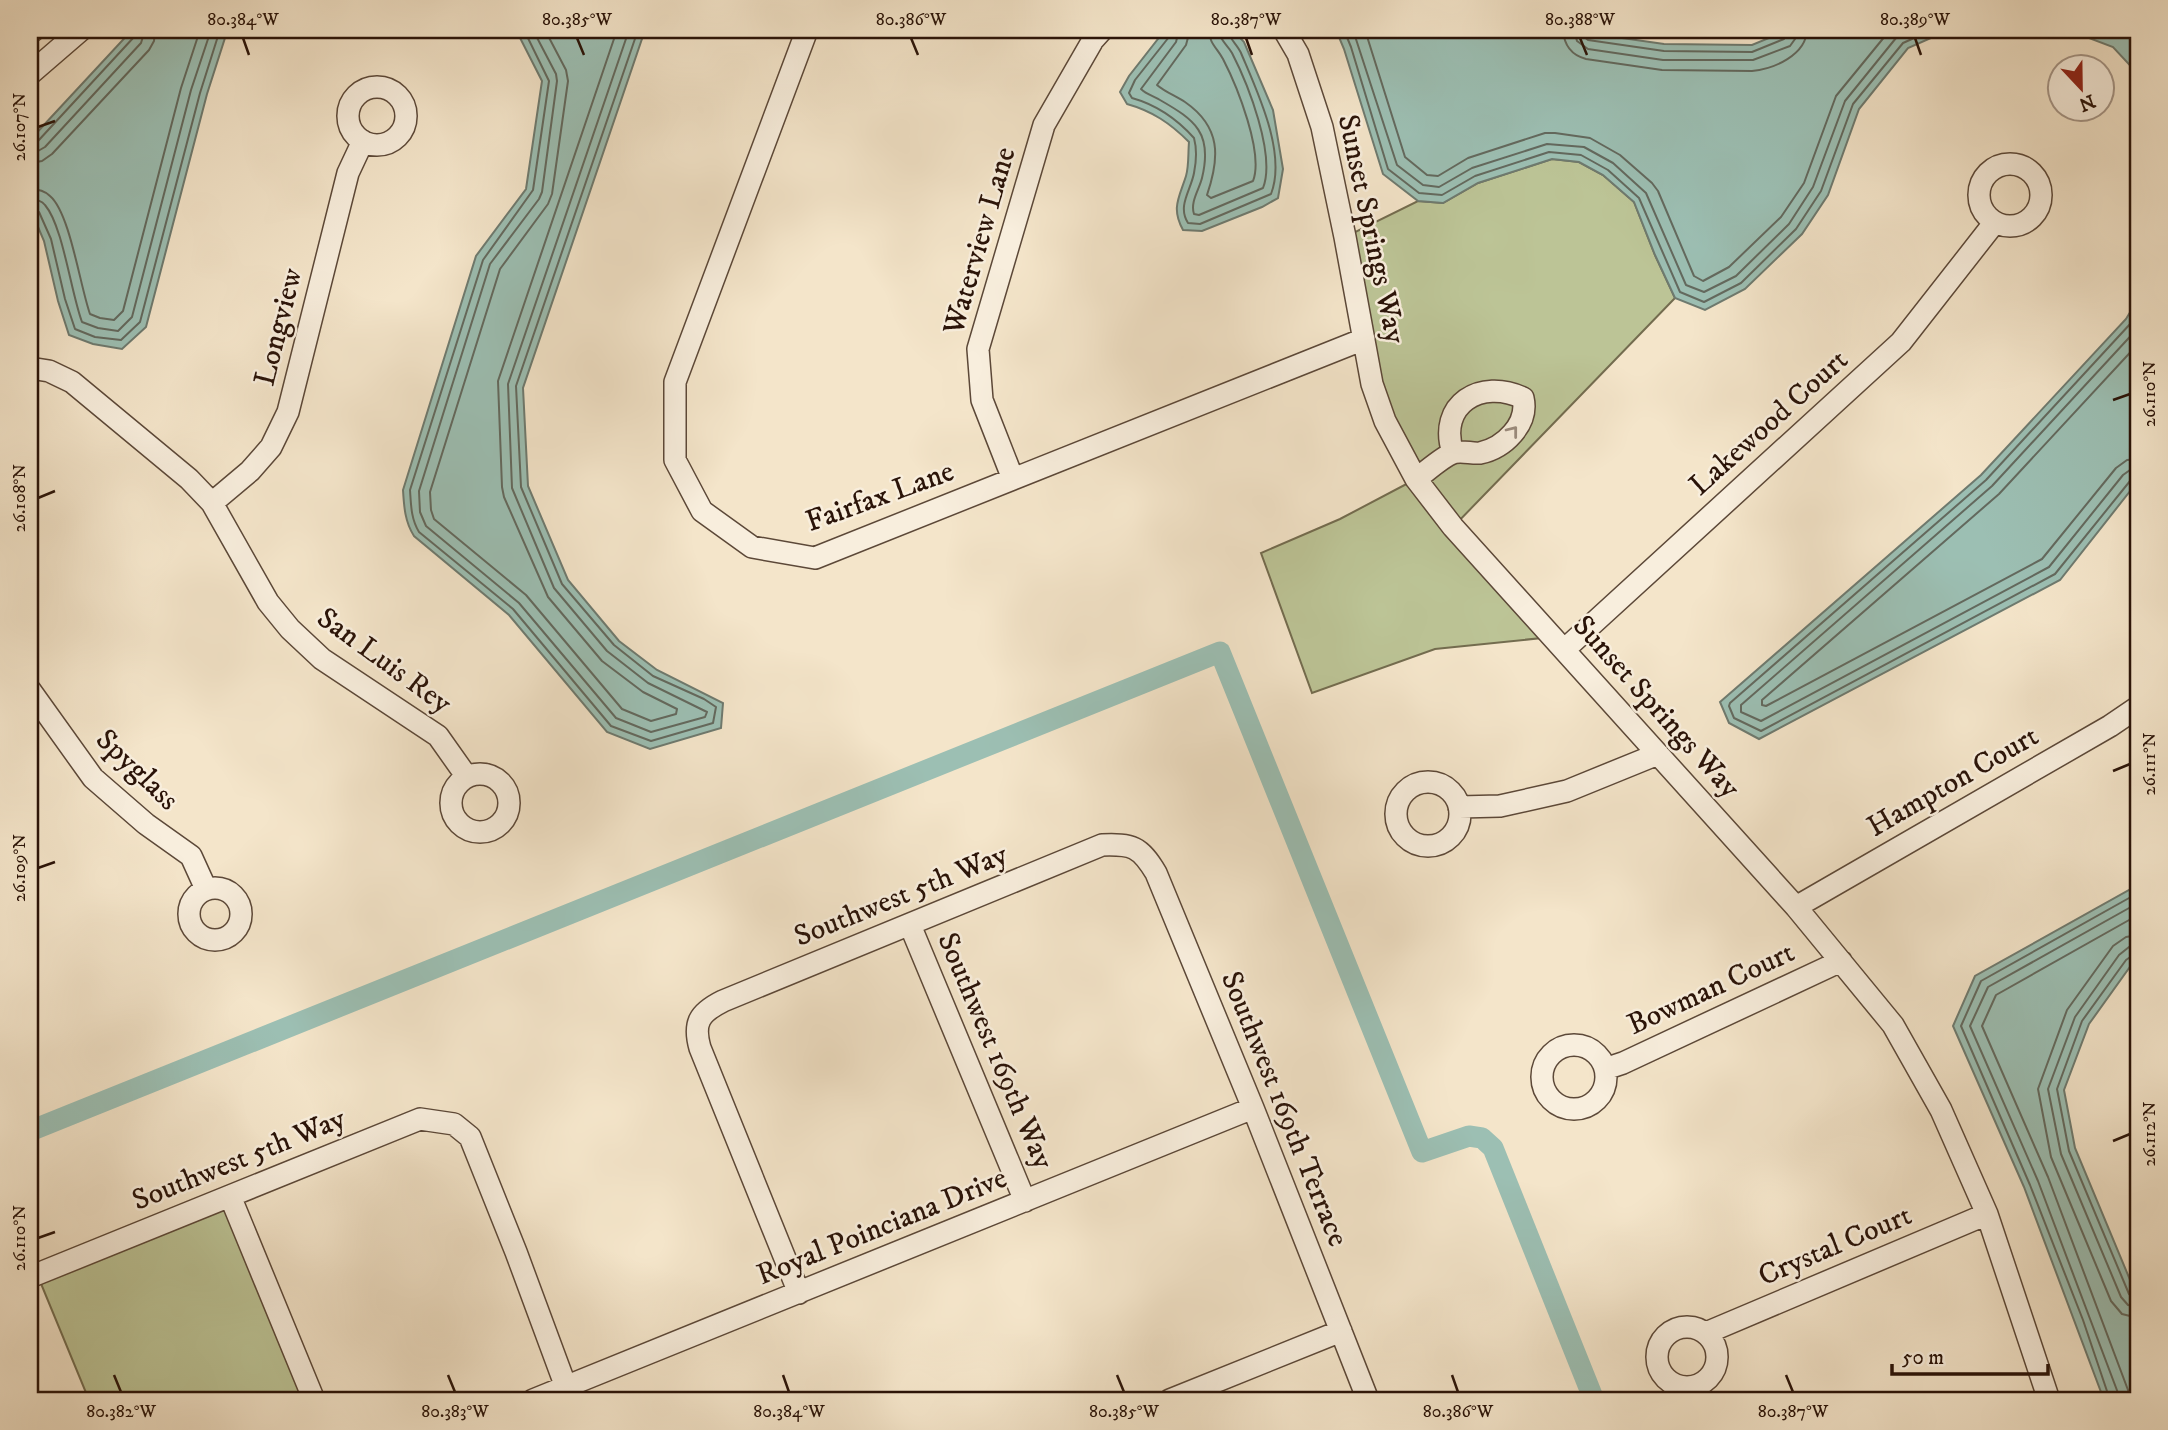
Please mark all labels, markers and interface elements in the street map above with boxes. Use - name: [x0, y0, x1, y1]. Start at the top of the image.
- text: 80.384°W: [207, 9, 279, 31]
- text: 80.385°W: [542, 9, 612, 31]
- text: 80.386°W: [876, 9, 947, 31]
- text: 80.387°W: [1211, 9, 1282, 31]
- text: 80.388°W: [1545, 9, 1615, 31]
- text: 80.389°W: [1880, 9, 1950, 31]
- north arrow: [2046, 52, 2116, 122]
- text: N: [2075, 89, 2098, 116]
- text: 26.107°N: [9, 92, 31, 161]
- street label: Sunset Springs Way: [1329, 111, 1413, 348]
- street label: Waterview Lane: [935, 143, 1024, 340]
- street label: Longview: [247, 264, 311, 390]
- street label: Lakewood Court: [1682, 342, 1856, 504]
- text: 26.110°N: [2139, 361, 2161, 427]
- one-way arrow: [1505, 427, 1518, 439]
- street label: Fairfax Lane: [801, 453, 959, 541]
- text: 26.108°N: [9, 464, 31, 532]
- street label: San Luis Rey: [309, 600, 459, 723]
- street label: Sunset Springs Way: [1564, 608, 1748, 807]
- street label: Hampton Court: [1861, 718, 2045, 846]
- street label: Spyglass: [88, 721, 186, 819]
- text: 26.111°N: [2139, 732, 2161, 795]
- text: 26.109°N: [9, 834, 31, 902]
- street label: Southwest 5th Way: [789, 836, 1014, 956]
- street label: Southwest 169th Way: [928, 927, 1062, 1176]
- street label: Bowman Court: [1622, 934, 1800, 1044]
- street label: Southwest 169th Terrace: [1212, 966, 1356, 1252]
- street label: Southwest 5th Way: [127, 1100, 352, 1220]
- text: 26.112°N: [2139, 1101, 2161, 1167]
- street label: Royal Poinciana Drive: [751, 1160, 1013, 1294]
- street label: Crystal Court: [1753, 1197, 1917, 1295]
- text: 26.110°N: [9, 1205, 31, 1271]
- scale bar: [1892, 1332, 2047, 1376]
- text: 50 m: [1902, 1345, 1944, 1371]
- text: 80.382°W: [86, 1401, 156, 1423]
- text: 80.383°W: [421, 1401, 489, 1423]
- text: 80.384°W: [753, 1401, 825, 1423]
- text: 80.385°W: [1089, 1401, 1159, 1423]
- text: 80.386°W: [1423, 1401, 1494, 1423]
- text: 80.387°W: [1758, 1401, 1829, 1423]

